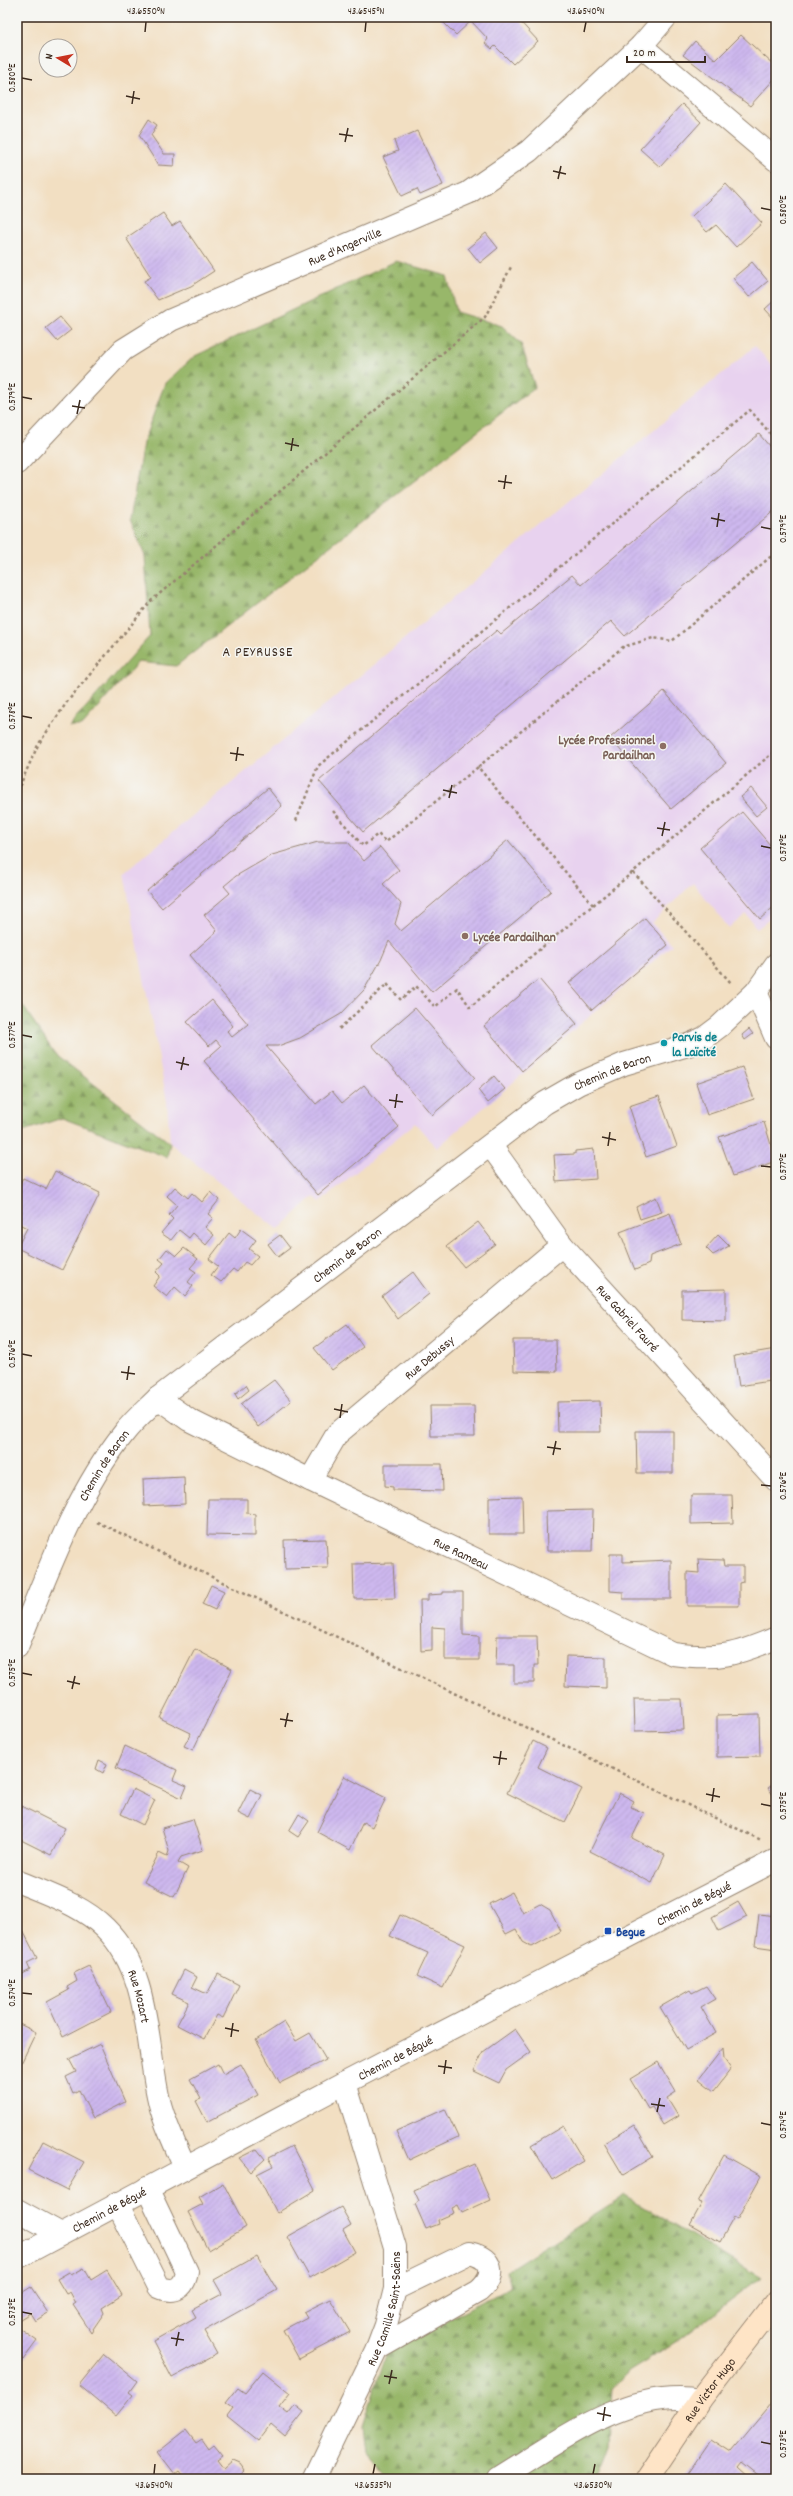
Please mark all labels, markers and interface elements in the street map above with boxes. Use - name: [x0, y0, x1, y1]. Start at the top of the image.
- text: 43.6550°N: [127, 5, 165, 19]
- text: 43.6545°N: [348, 5, 384, 19]
- text: 43.6540°N: [567, 5, 605, 19]
- north arrow: [38, 38, 78, 78]
- scale bar: [627, 38, 705, 64]
- text: 20 m: [633, 45, 656, 62]
- text: N: [42, 52, 59, 61]
- text: 0.580°E: [6, 63, 20, 92]
- text: 0.580°E: [777, 195, 791, 224]
- street label: Rue d'Angerville: [305, 224, 385, 272]
- text: 0.579°E: [6, 383, 20, 411]
- text: 0.579°E: [777, 515, 791, 543]
- district label: A PEYRUSSE: [223, 643, 293, 663]
- text: 0.578°E: [6, 702, 20, 730]
- place label: Lycée Professionnel Pardailhan: [558, 732, 656, 766]
- marker: Lycée Professionnel Pardailhan: [658, 741, 668, 751]
- text: 0.578°E: [777, 834, 791, 862]
- place label: Lycée Pardailhan: [473, 929, 556, 948]
- marker: Lycée Pardailhan: [460, 931, 470, 941]
- text: 0.577°E: [6, 1021, 20, 1049]
- place label: Parvis de la Laïcité: [672, 1029, 717, 1063]
- marker: Parvis de la Laïcité: [659, 1038, 669, 1048]
- street label: Chemin de Baron: [570, 1050, 654, 1097]
- text: 0.577°E: [777, 1153, 791, 1181]
- street label: Chemin de Baron: [310, 1224, 387, 1289]
- street label: Rue Gabriel Fauré: [590, 1281, 662, 1358]
- street label: Rue Debussy: [401, 1332, 460, 1386]
- text: 0.576°E: [6, 1339, 20, 1368]
- street label: Chemin de Baron: [75, 1426, 135, 1505]
- text: 0.576°E: [777, 1471, 791, 1500]
- street label: Rue Rameau: [429, 1533, 491, 1576]
- text: 0.575°E: [6, 1659, 20, 1687]
- text: 0.575°E: [777, 1792, 791, 1820]
- street label: Chemin de Bégué: [654, 1878, 736, 1932]
- place label: Begue: [616, 1924, 645, 1943]
- marker: Begue: [603, 1926, 613, 1936]
- street label: Rue Mozart: [121, 1967, 153, 2025]
- text: 0.574°E: [6, 1979, 20, 2007]
- street label: Chemin de Bégué: [355, 2032, 437, 2087]
- text: 0.574°E: [777, 2111, 791, 2139]
- street label: Chemin de Bégué: [69, 2183, 151, 2239]
- street label: Rue Camille Saint-Saëns: [363, 2251, 407, 2370]
- text: 0.573°E: [6, 2298, 20, 2326]
- street label: Rue Victor Hugo: [681, 2354, 742, 2427]
- text: 0.573°E: [777, 2430, 791, 2458]
- text: 43.6540°N: [135, 2479, 173, 2493]
- text: 43.6535°N: [355, 2479, 392, 2493]
- text: 43.6530°N: [574, 2479, 612, 2493]

